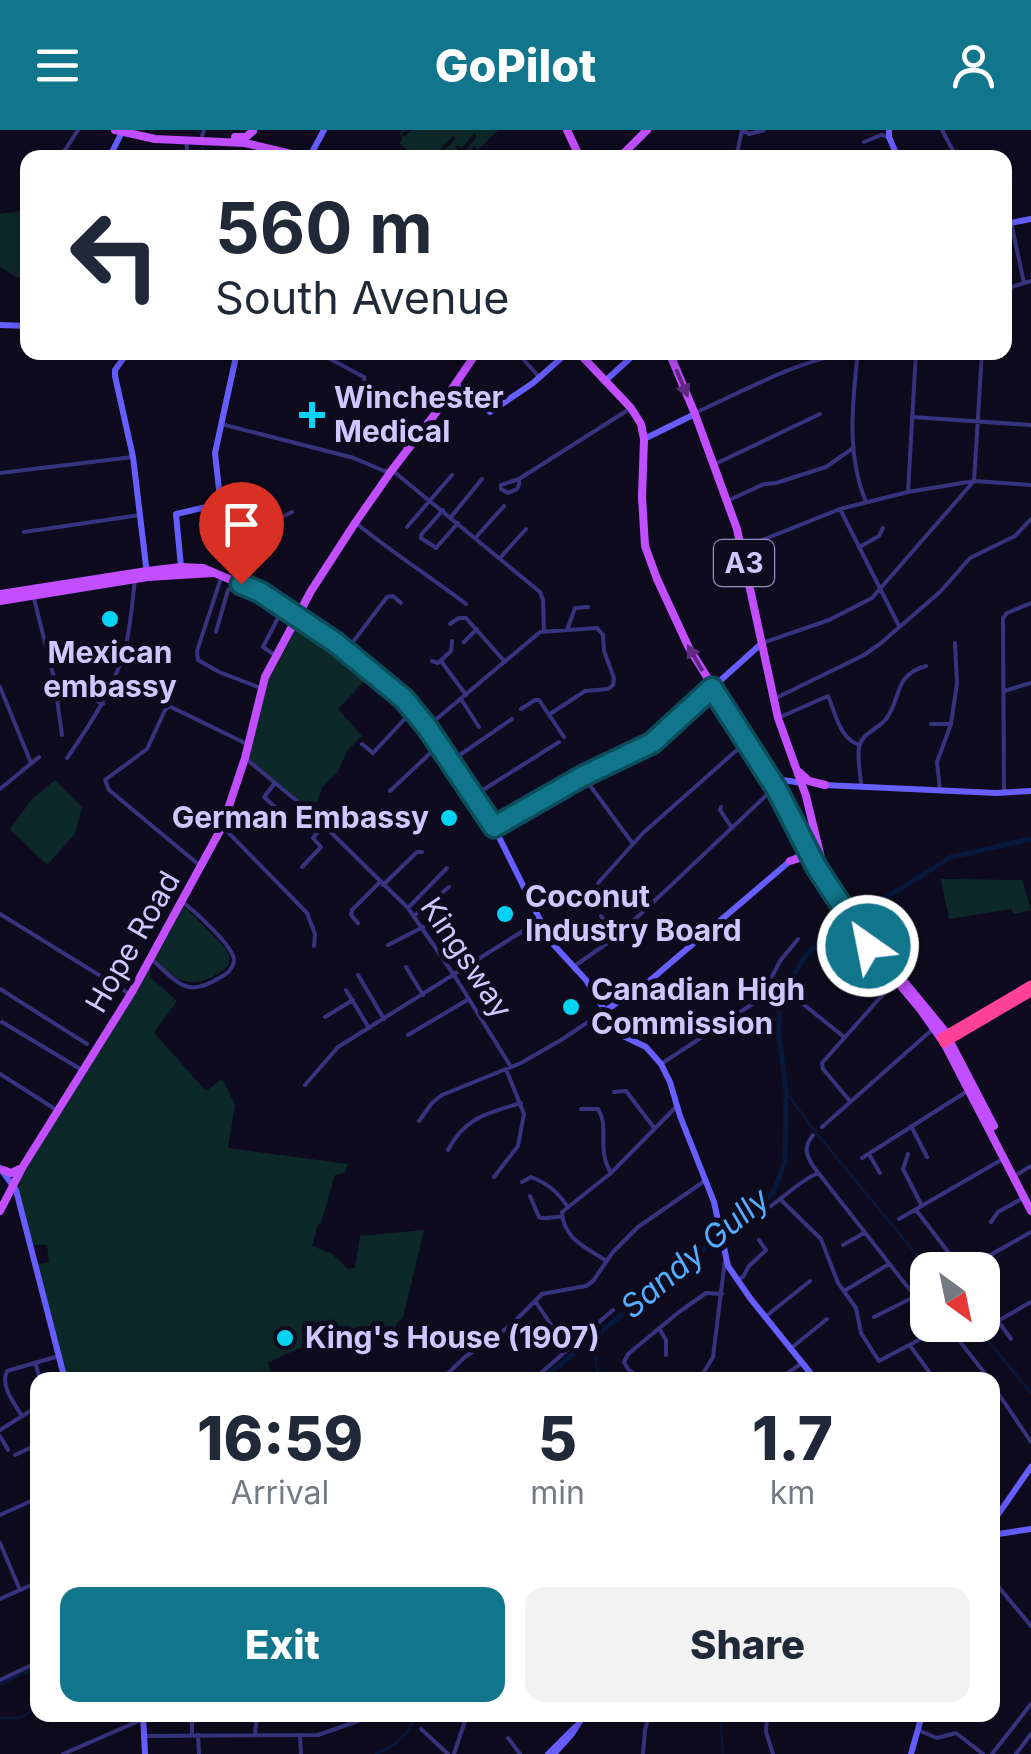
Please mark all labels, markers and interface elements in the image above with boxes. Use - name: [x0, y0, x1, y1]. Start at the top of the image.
- icon: menu: [30, 38, 85, 93]
- text: GoPilot: [435, 38, 596, 93]
- icon: person: [946, 38, 1001, 93]
- text: 560 m: [215, 185, 433, 270]
- icon: left: [50, 190, 180, 320]
- text: South Avenue: [215, 270, 510, 325]
- one-way arrow: [674, 368, 690, 398]
- place label: Winchester Medical: [334, 379, 504, 449]
- marker: Winchester Medical: [299, 402, 325, 428]
- pin: [199, 482, 284, 585]
- icon: arrive: [214, 497, 269, 552]
- road number: A3: [714, 540, 774, 586]
- marker: Mexican embassy: [99, 608, 121, 630]
- place label: Mexican embassy: [43, 634, 177, 704]
- one-way arrow: [687, 644, 704, 673]
- place label: German Embassy: [172, 799, 429, 835]
- marker: German Embassy: [438, 807, 460, 829]
- street label: Hope Road: [77, 865, 187, 1018]
- place label: Coconut Industry Board: [525, 878, 742, 948]
- street label: Kingsway: [413, 890, 520, 1025]
- position arrow: [816, 894, 920, 998]
- marker: Coconut Industry Board: [494, 903, 516, 925]
- place label: Canadian High Commission: [591, 971, 805, 1041]
- marker: Canadian High Commission: [560, 996, 582, 1018]
- water label: Sandy Gully: [612, 1178, 778, 1326]
- north arrow: [910, 1252, 1000, 1342]
- map controls: [910, 1252, 1000, 1342]
- place label: King's House (1907): [305, 1319, 600, 1355]
- marker: King's House (1907): [274, 1327, 296, 1349]
- text: 16:59: [197, 1402, 363, 1474]
- text: 5: [538, 1402, 577, 1474]
- text: 1.7: [752, 1402, 833, 1474]
- text: Arrival: [231, 1473, 329, 1512]
- text: min: [530, 1473, 585, 1512]
- text: km: [770, 1473, 815, 1512]
- button: Exit: [60, 1587, 505, 1702]
- button: Share: [525, 1587, 970, 1702]

